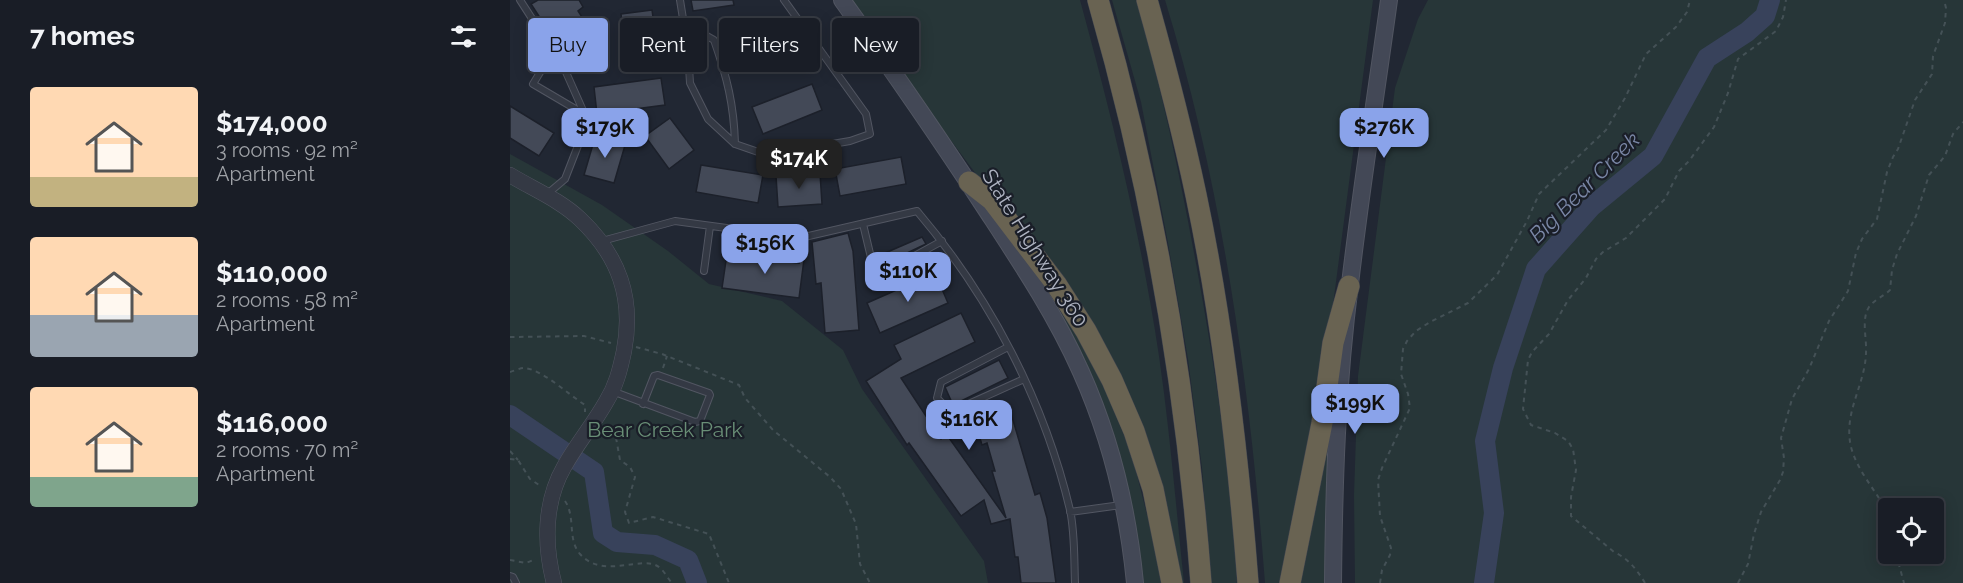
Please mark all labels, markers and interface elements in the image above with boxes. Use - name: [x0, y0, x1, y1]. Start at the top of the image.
- chip: Buy: [528, 18, 608, 72]
- chip: Rent: [620, 18, 707, 72]
- chip: Filters: [719, 18, 820, 72]
- chip: New: [832, 18, 919, 72]
- icon: filters: [447, 20, 480, 53]
- text: 7 homes: [30, 21, 135, 51]
- text: $174,000: [216, 108, 328, 138]
- pin: $179K: [563, 108, 647, 159]
- pin: $276K: [1342, 108, 1426, 159]
- icon: home: [78, 111, 150, 183]
- text: $179K: [576, 115, 634, 139]
- text: $276K: [1354, 115, 1414, 139]
- water label: Big Bear Creek: [1523, 126, 1645, 248]
- text: 3 rooms · 92 m²: [216, 138, 358, 162]
- pin: $174K: [757, 139, 841, 190]
- text: $174K: [770, 146, 828, 170]
- text: Apartment: [216, 162, 315, 186]
- street label: State Highway 360: [977, 164, 1094, 331]
- pin: $156K: [723, 224, 807, 275]
- text: $156K: [735, 231, 795, 255]
- pin: $110K: [866, 252, 950, 303]
- text: $110,000: [216, 258, 328, 288]
- text: $110K: [879, 259, 937, 283]
- icon: home: [78, 261, 150, 333]
- text: 2 rooms · 58 m²: [216, 288, 358, 312]
- text: Apartment: [216, 312, 315, 336]
- pin: $199K: [1313, 384, 1397, 435]
- text: $199K: [1325, 391, 1385, 415]
- pin: $116K: [927, 400, 1011, 451]
- text: $116K: [940, 407, 998, 431]
- text: $116,000: [216, 408, 328, 438]
- icon: home: [78, 411, 150, 483]
- park label: Bear Creek Park: [587, 417, 743, 442]
- text: 2 rooms · 70 m²: [216, 438, 358, 462]
- text: Apartment: [216, 462, 315, 486]
- map controls: [1878, 498, 1944, 564]
- button: locate: [1878, 498, 1944, 564]

